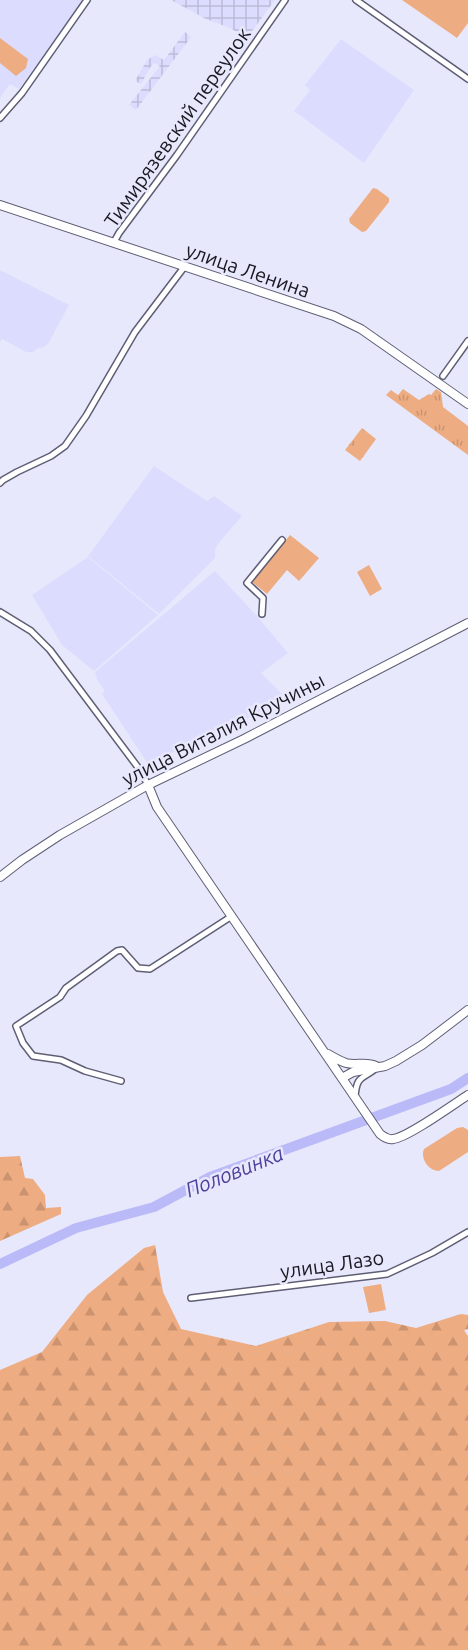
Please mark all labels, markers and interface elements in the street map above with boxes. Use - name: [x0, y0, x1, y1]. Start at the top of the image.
- street label: Тимирязевский переулок: [99, 23, 255, 231]
- street label: улица Ленина: [183, 238, 313, 302]
- street label: улица Виталия Кручины: [118, 668, 328, 790]
- water label: Половинка: [181, 1140, 287, 1202]
- street label: улица Лазо: [279, 1245, 385, 1283]

